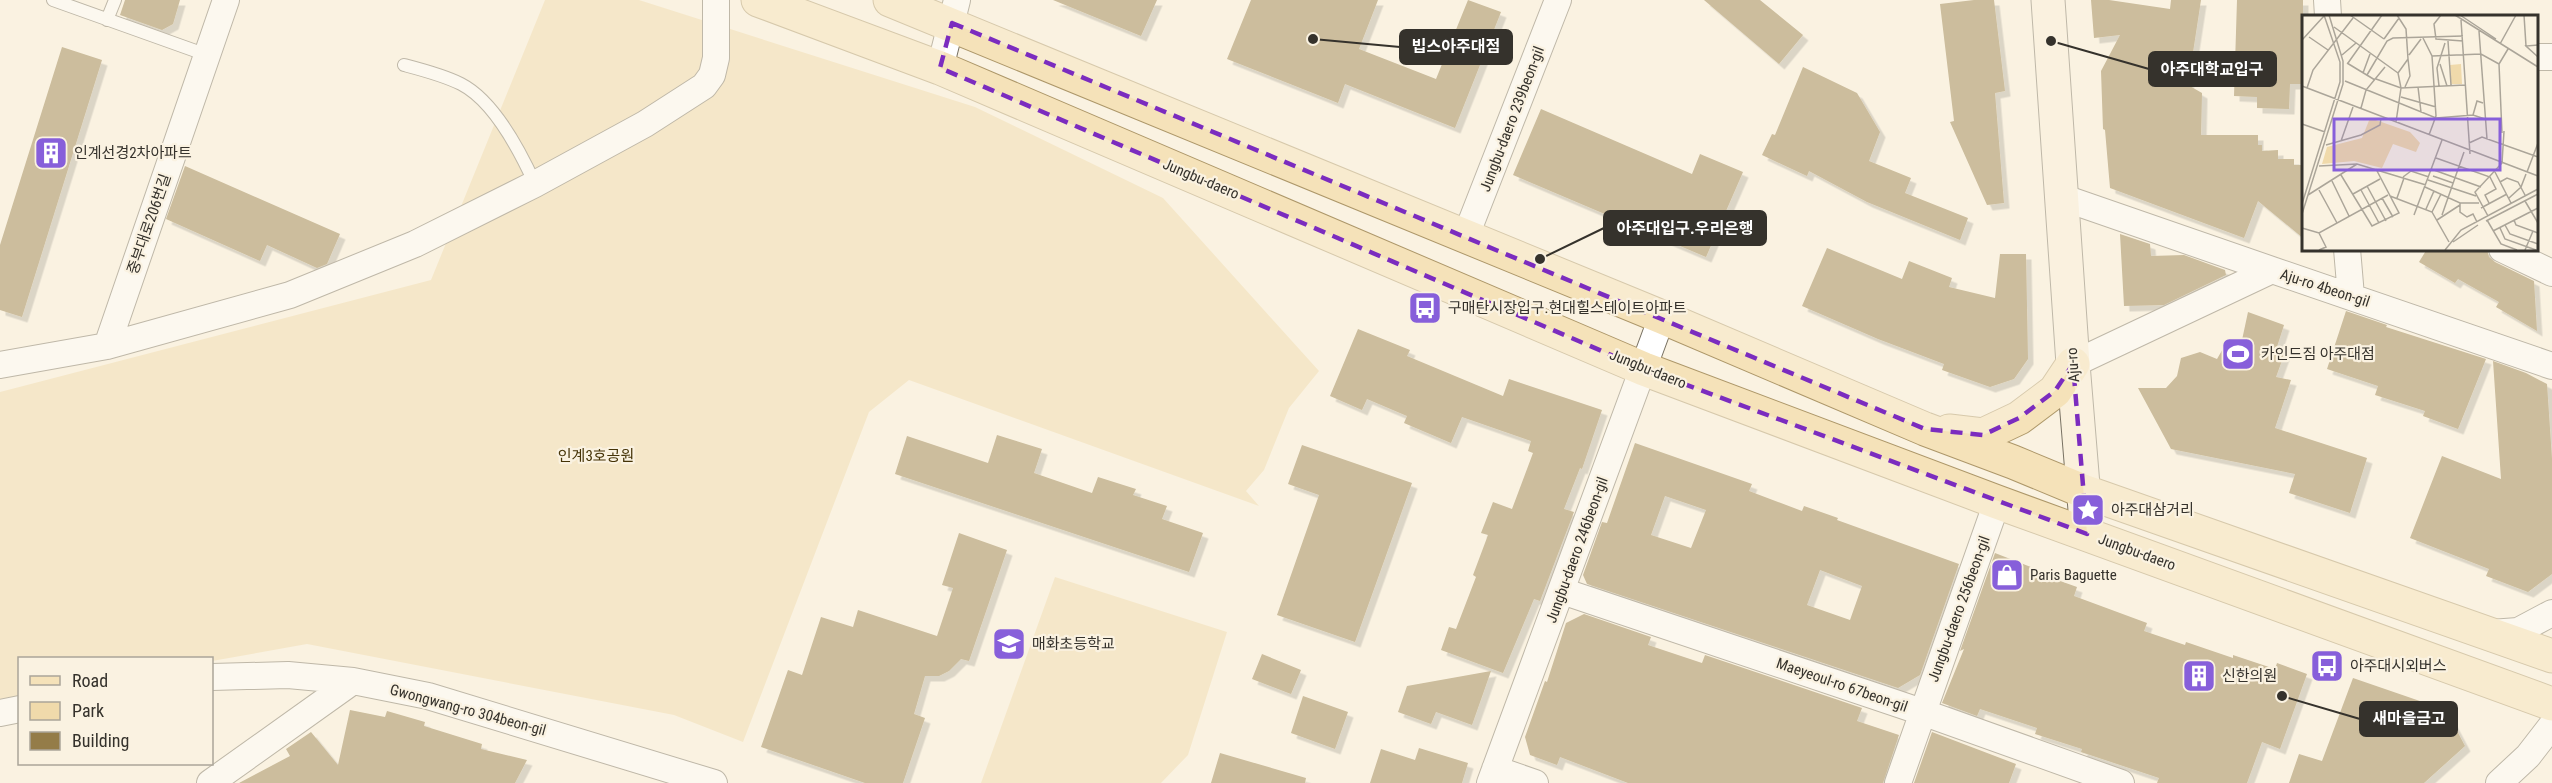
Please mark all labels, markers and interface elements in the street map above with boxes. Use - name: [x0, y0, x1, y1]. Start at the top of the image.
- inset map: [2302, 15, 2537, 250]
- callout: 빕스아주대점: [1400, 30, 1512, 64]
- text: 빕스아주대점: [1412, 37, 1500, 56]
- street label: Jungbu-daero 239beon-gil: [1476, 44, 1548, 194]
- callout: 아주대학교입구: [2149, 52, 2276, 86]
- text: 아주대학교입구: [2160, 60, 2264, 79]
- building icon: 인계선경2차아파트: [33, 135, 69, 171]
- place label: 인계선경2차아파트: [74, 144, 192, 162]
- street label: Jungbu-daero: [1160, 155, 1242, 203]
- street label: 중부대로206번길: [123, 171, 175, 277]
- callout: 아주대입구.우리은행: [1604, 211, 1766, 245]
- text: 아주대입구.우리은행: [1616, 219, 1754, 238]
- street label: Aju-ro 4beon-gil: [2278, 265, 2372, 311]
- bus stop icon: 구매탄시장입구.현대힐스테이트아파트: [1407, 290, 1443, 326]
- place label: 구매탄시장입구.현대힐스테이트아파트: [1448, 299, 1687, 317]
- sports icon: 카인드짐 아주대점: [2220, 336, 2256, 372]
- street label: Jungbu-daero: [1607, 345, 1689, 393]
- place label: 카인드짐 아주대점: [2261, 345, 2375, 363]
- street label: Aju-ro: [2063, 347, 2083, 383]
- park label: 인계3호공원: [558, 447, 634, 465]
- street label: Jungbu-daero 246beon-gil: [1542, 475, 1612, 625]
- place icon: 아주대삼거리: [2070, 492, 2106, 528]
- place label: 아주대삼거리: [2111, 501, 2194, 519]
- street label: Jungbu-daero: [2096, 530, 2178, 574]
- street label: Jungbu-daero 256beon-gil: [1924, 534, 1994, 684]
- shop icon: Paris Baguette: [1989, 557, 2025, 593]
- place label: Paris Baguette: [2030, 566, 2117, 584]
- school or university icon: 매화초등학교: [991, 626, 1027, 662]
- place label: 매화초등학교: [1032, 635, 1115, 653]
- bus stop icon: 아주대시외버스: [2309, 648, 2345, 684]
- street label: Maeyeoul-ro 67beon-gil: [1774, 654, 1910, 716]
- legend: [18, 657, 213, 765]
- place label: 아주대시외버스: [2350, 657, 2447, 675]
- building icon: 신한의원: [2181, 658, 2217, 694]
- place label: 신한의원: [2222, 667, 2277, 685]
- text: Road: [72, 670, 108, 691]
- street label: Gwongwang-ro 304beon-gil: [388, 680, 548, 740]
- text: Park: [72, 700, 104, 721]
- callout: 새마을금고: [2360, 702, 2457, 736]
- text: 새마을금고: [2372, 709, 2446, 728]
- text: Building: [72, 730, 129, 751]

